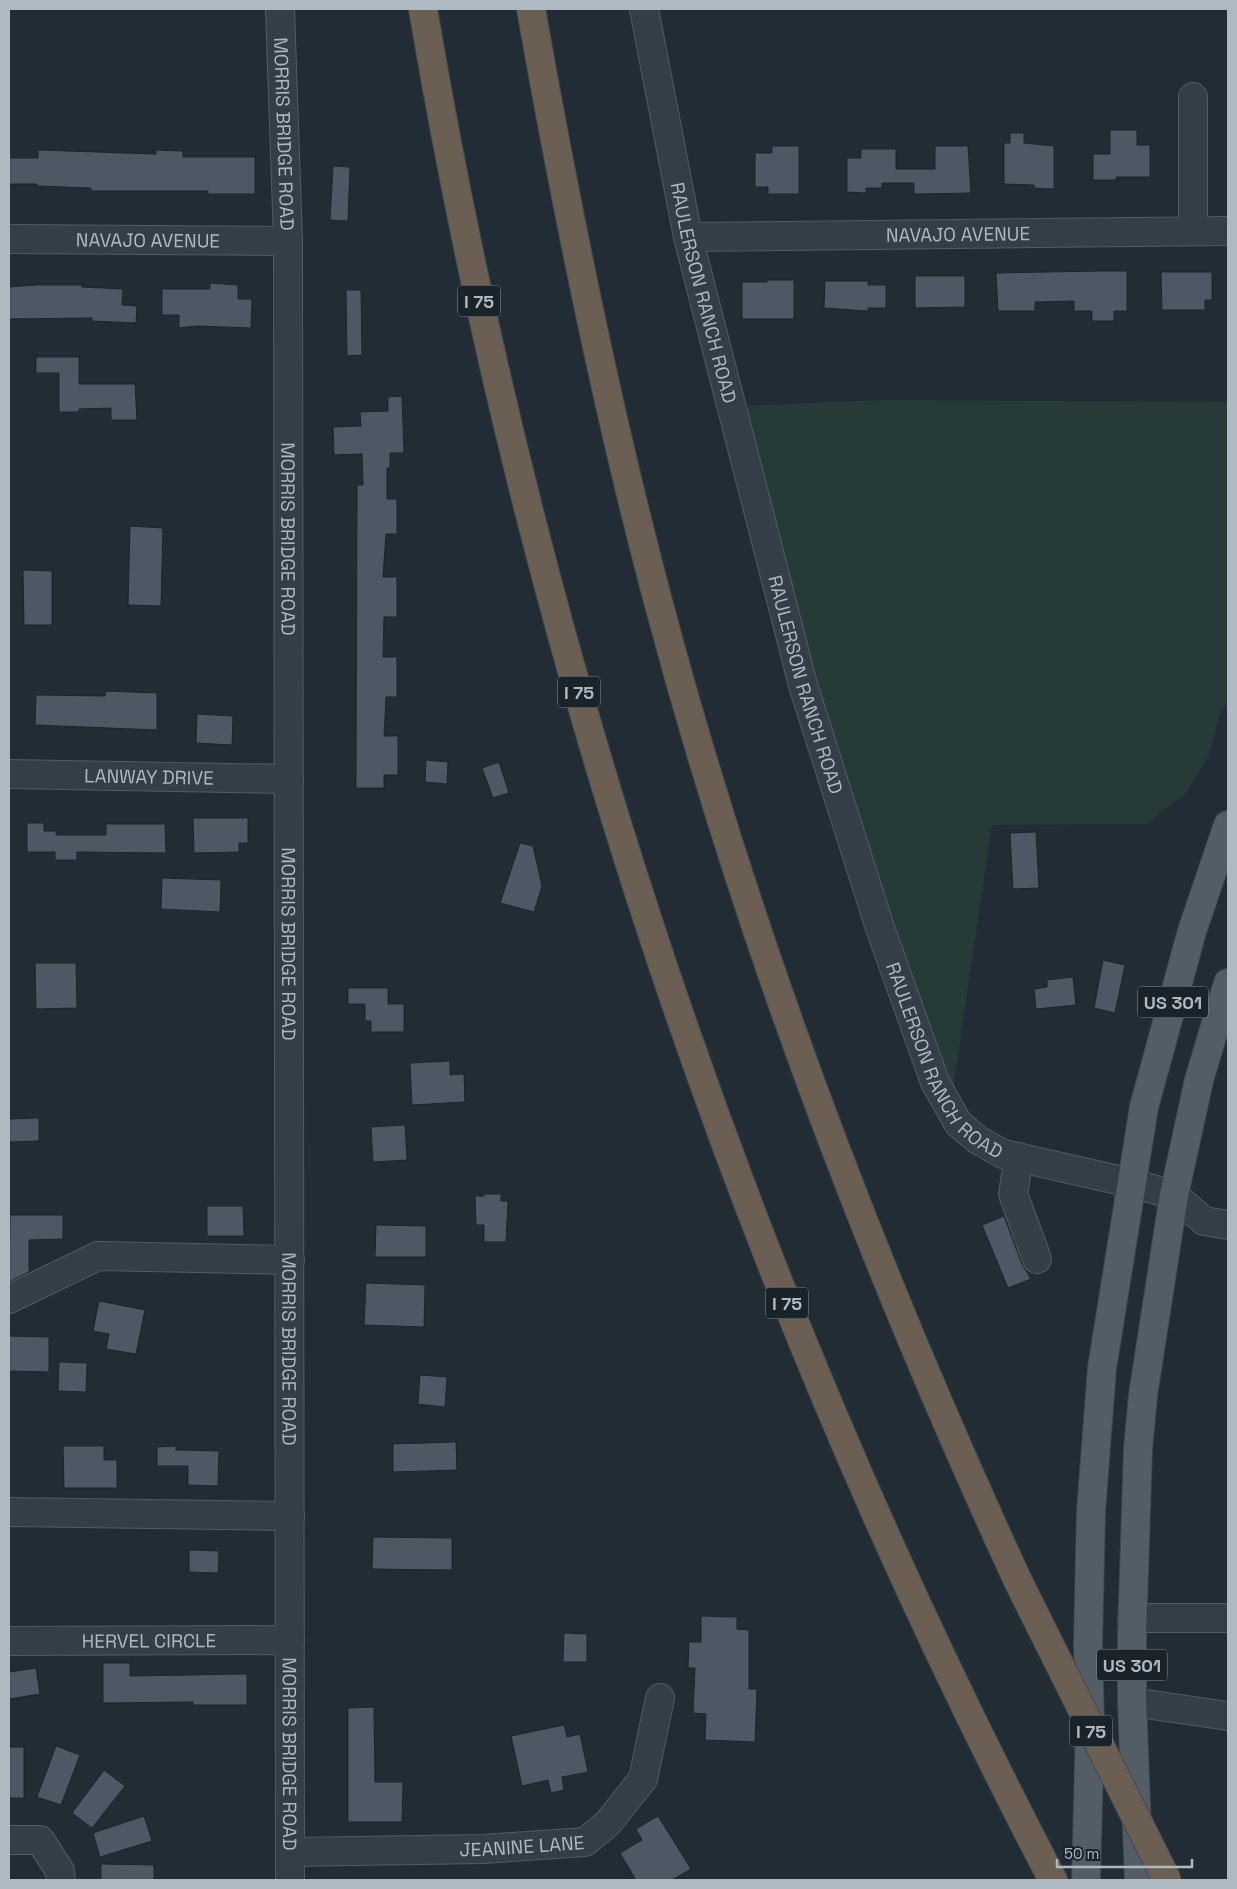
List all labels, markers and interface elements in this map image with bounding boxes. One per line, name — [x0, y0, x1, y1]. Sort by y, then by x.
street label: MORRIS BRIDGE ROAD — [268, 37, 300, 231]
street label: RAULERSON RANCH ROAD — [665, 180, 743, 406]
street label: NAVAJO AVENUE — [886, 221, 1030, 247]
street label: NAVAJO AVENUE — [76, 227, 220, 253]
road number: I 75 — [458, 286, 500, 316]
street label: MORRIS BRIDGE ROAD — [276, 442, 301, 636]
street label: RAULERSON RANCH ROAD — [763, 572, 849, 797]
road number: I 75 — [558, 676, 600, 708]
street label: LANWAY DRIVE — [84, 763, 214, 790]
street label: MORRIS BRIDGE ROAD — [276, 847, 301, 1041]
street label: RAULERSON RANCH ROAD — [881, 959, 1008, 1164]
road number: US 301 — [1138, 986, 1208, 1018]
street label: MORRIS BRIDGE ROAD — [277, 1252, 302, 1446]
road number: I 75 — [766, 1288, 808, 1319]
street label: HERVEL CIRCLE — [82, 1628, 216, 1653]
road number: US 301 — [1097, 1650, 1167, 1680]
street label: MORRIS BRIDGE ROAD — [277, 1657, 302, 1851]
road number: I 75 — [1070, 1715, 1112, 1746]
street label: JEANINE LANE — [459, 1830, 585, 1862]
scale bar — [1057, 1836, 1192, 1868]
text: 50 m — [1064, 1844, 1099, 1863]

